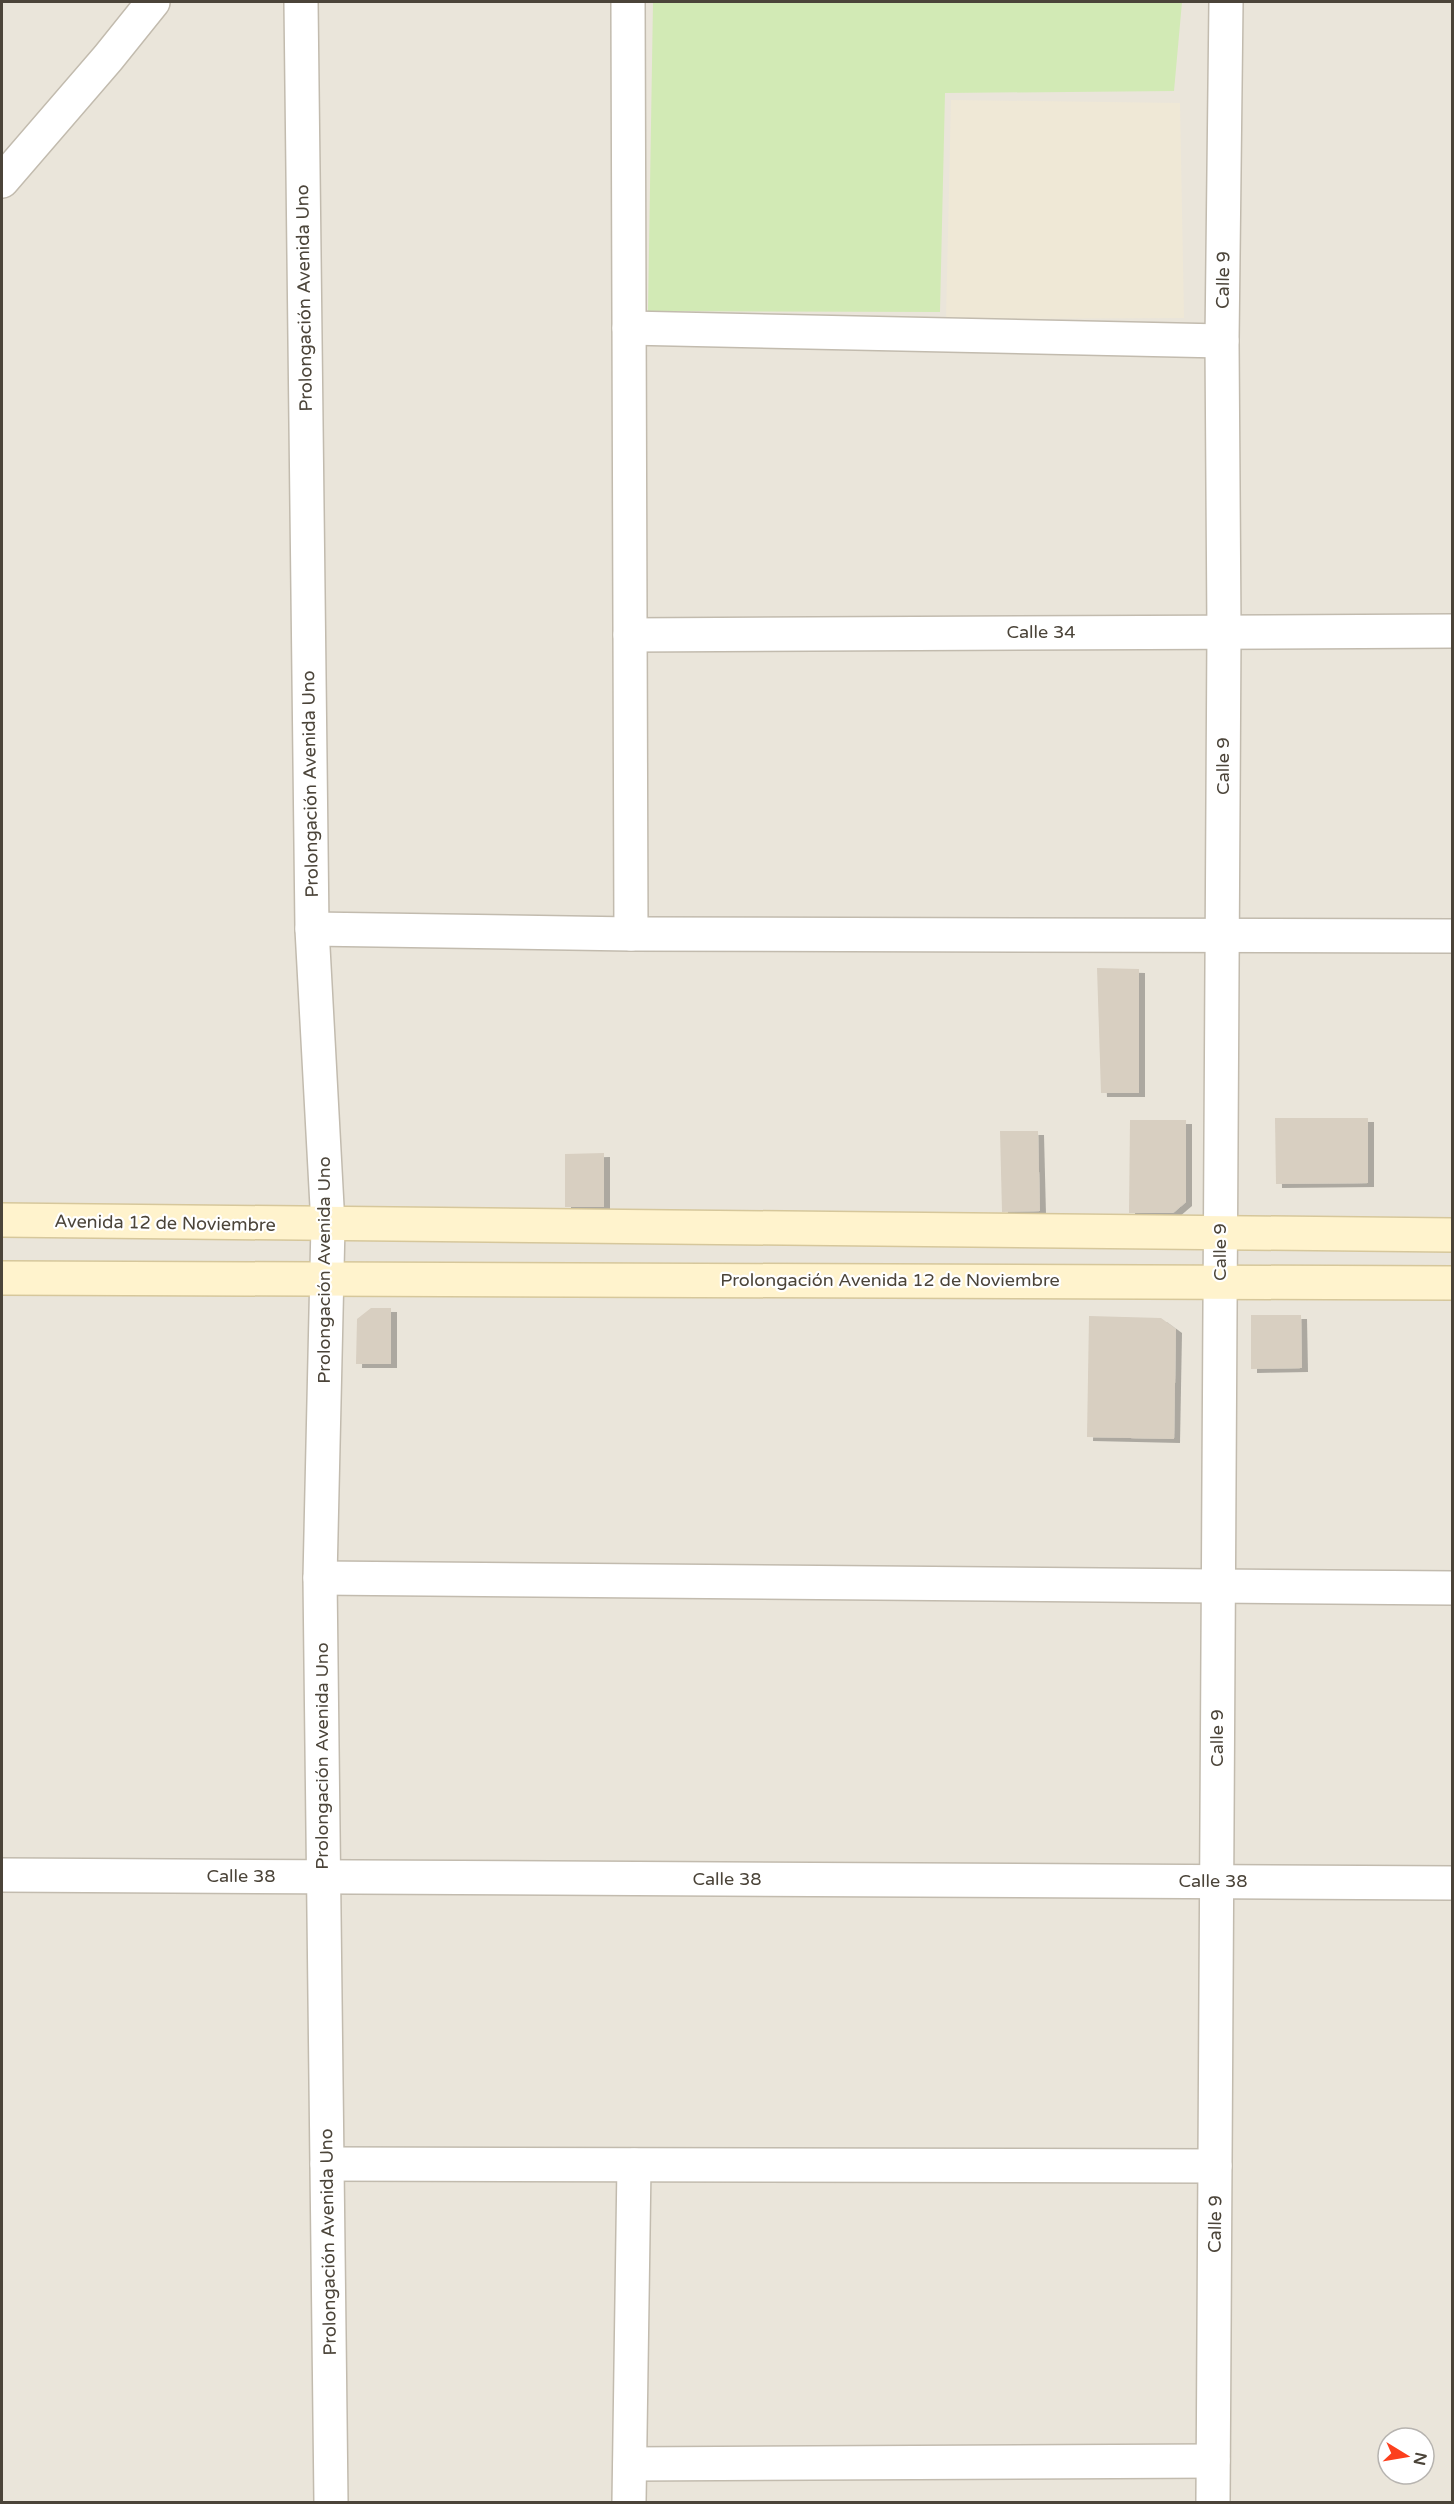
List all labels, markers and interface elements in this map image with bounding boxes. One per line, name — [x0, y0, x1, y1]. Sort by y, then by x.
street label: Prolongación Avenida Uno — [291, 184, 317, 412]
street label: Calle 9 — [1211, 251, 1235, 309]
street label: Calle 34 — [1006, 621, 1076, 643]
street label: Prolongación Avenida Uno — [297, 670, 323, 898]
street label: Calle 9 — [1212, 737, 1234, 795]
street label: Prolongación Avenida Uno — [313, 1156, 335, 1384]
street label: Avenida 12 de Noviembre — [54, 1210, 276, 1236]
street label: Calle 9 — [1209, 1223, 1231, 1281]
street label: Prolongación Avenida 12 de Noviembre — [720, 1269, 1060, 1291]
street label: Prolongación Avenida Uno — [311, 1642, 333, 1870]
street label: Calle 9 — [1206, 1709, 1228, 1767]
street label: Calle 38 — [206, 1865, 276, 1887]
street label: Calle 38 — [692, 1868, 762, 1890]
street label: Calle 38 — [1178, 1870, 1248, 1892]
street label: Prolongación Avenida Uno — [315, 2128, 341, 2356]
street label: Calle 9 — [1203, 2195, 1227, 2253]
north arrow — [1376, 2426, 1436, 2486]
text: N — [1409, 2450, 1431, 2467]

